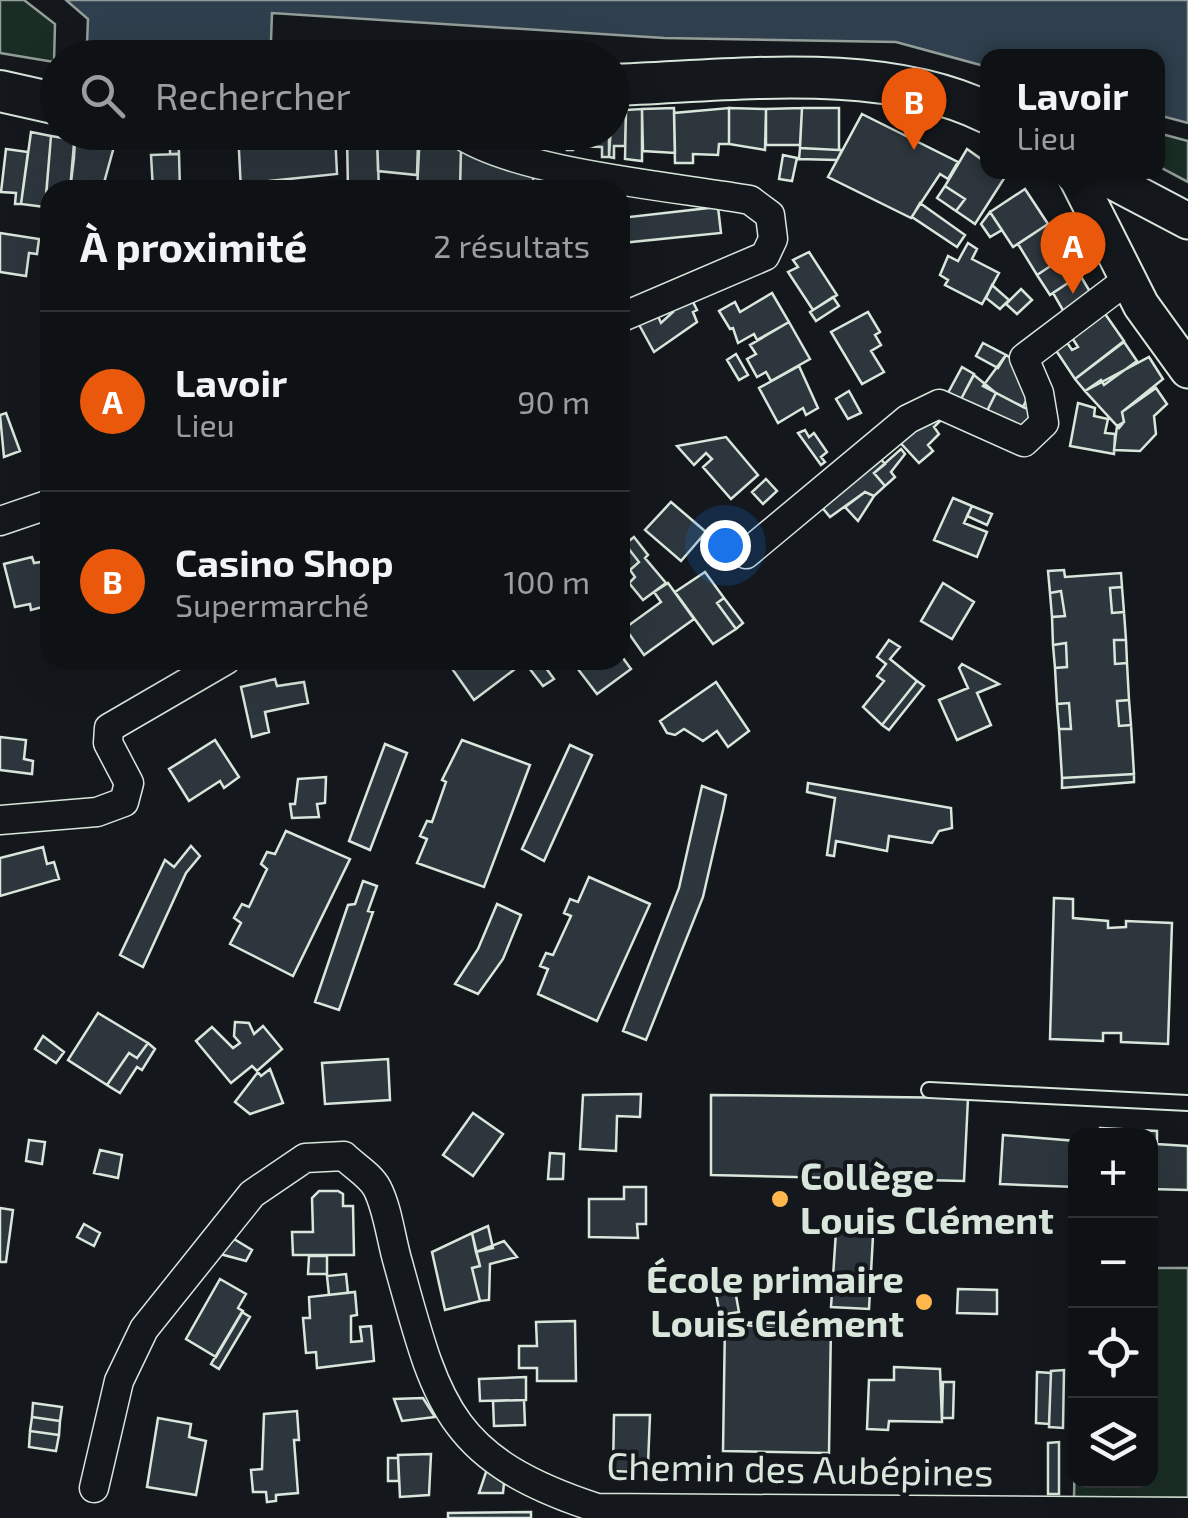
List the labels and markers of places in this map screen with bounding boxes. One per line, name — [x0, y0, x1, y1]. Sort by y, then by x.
pin: B — [882, 68, 946, 150]
pin: A — [1040, 212, 1106, 294]
place label: Collège Louis Clément — [800, 1152, 1054, 1242]
marker: Collège Louis Clément — [769, 1188, 791, 1210]
place label: École primaire Louis Clément — [646, 1255, 904, 1345]
marker: École primaire Louis Clément — [913, 1291, 935, 1313]

